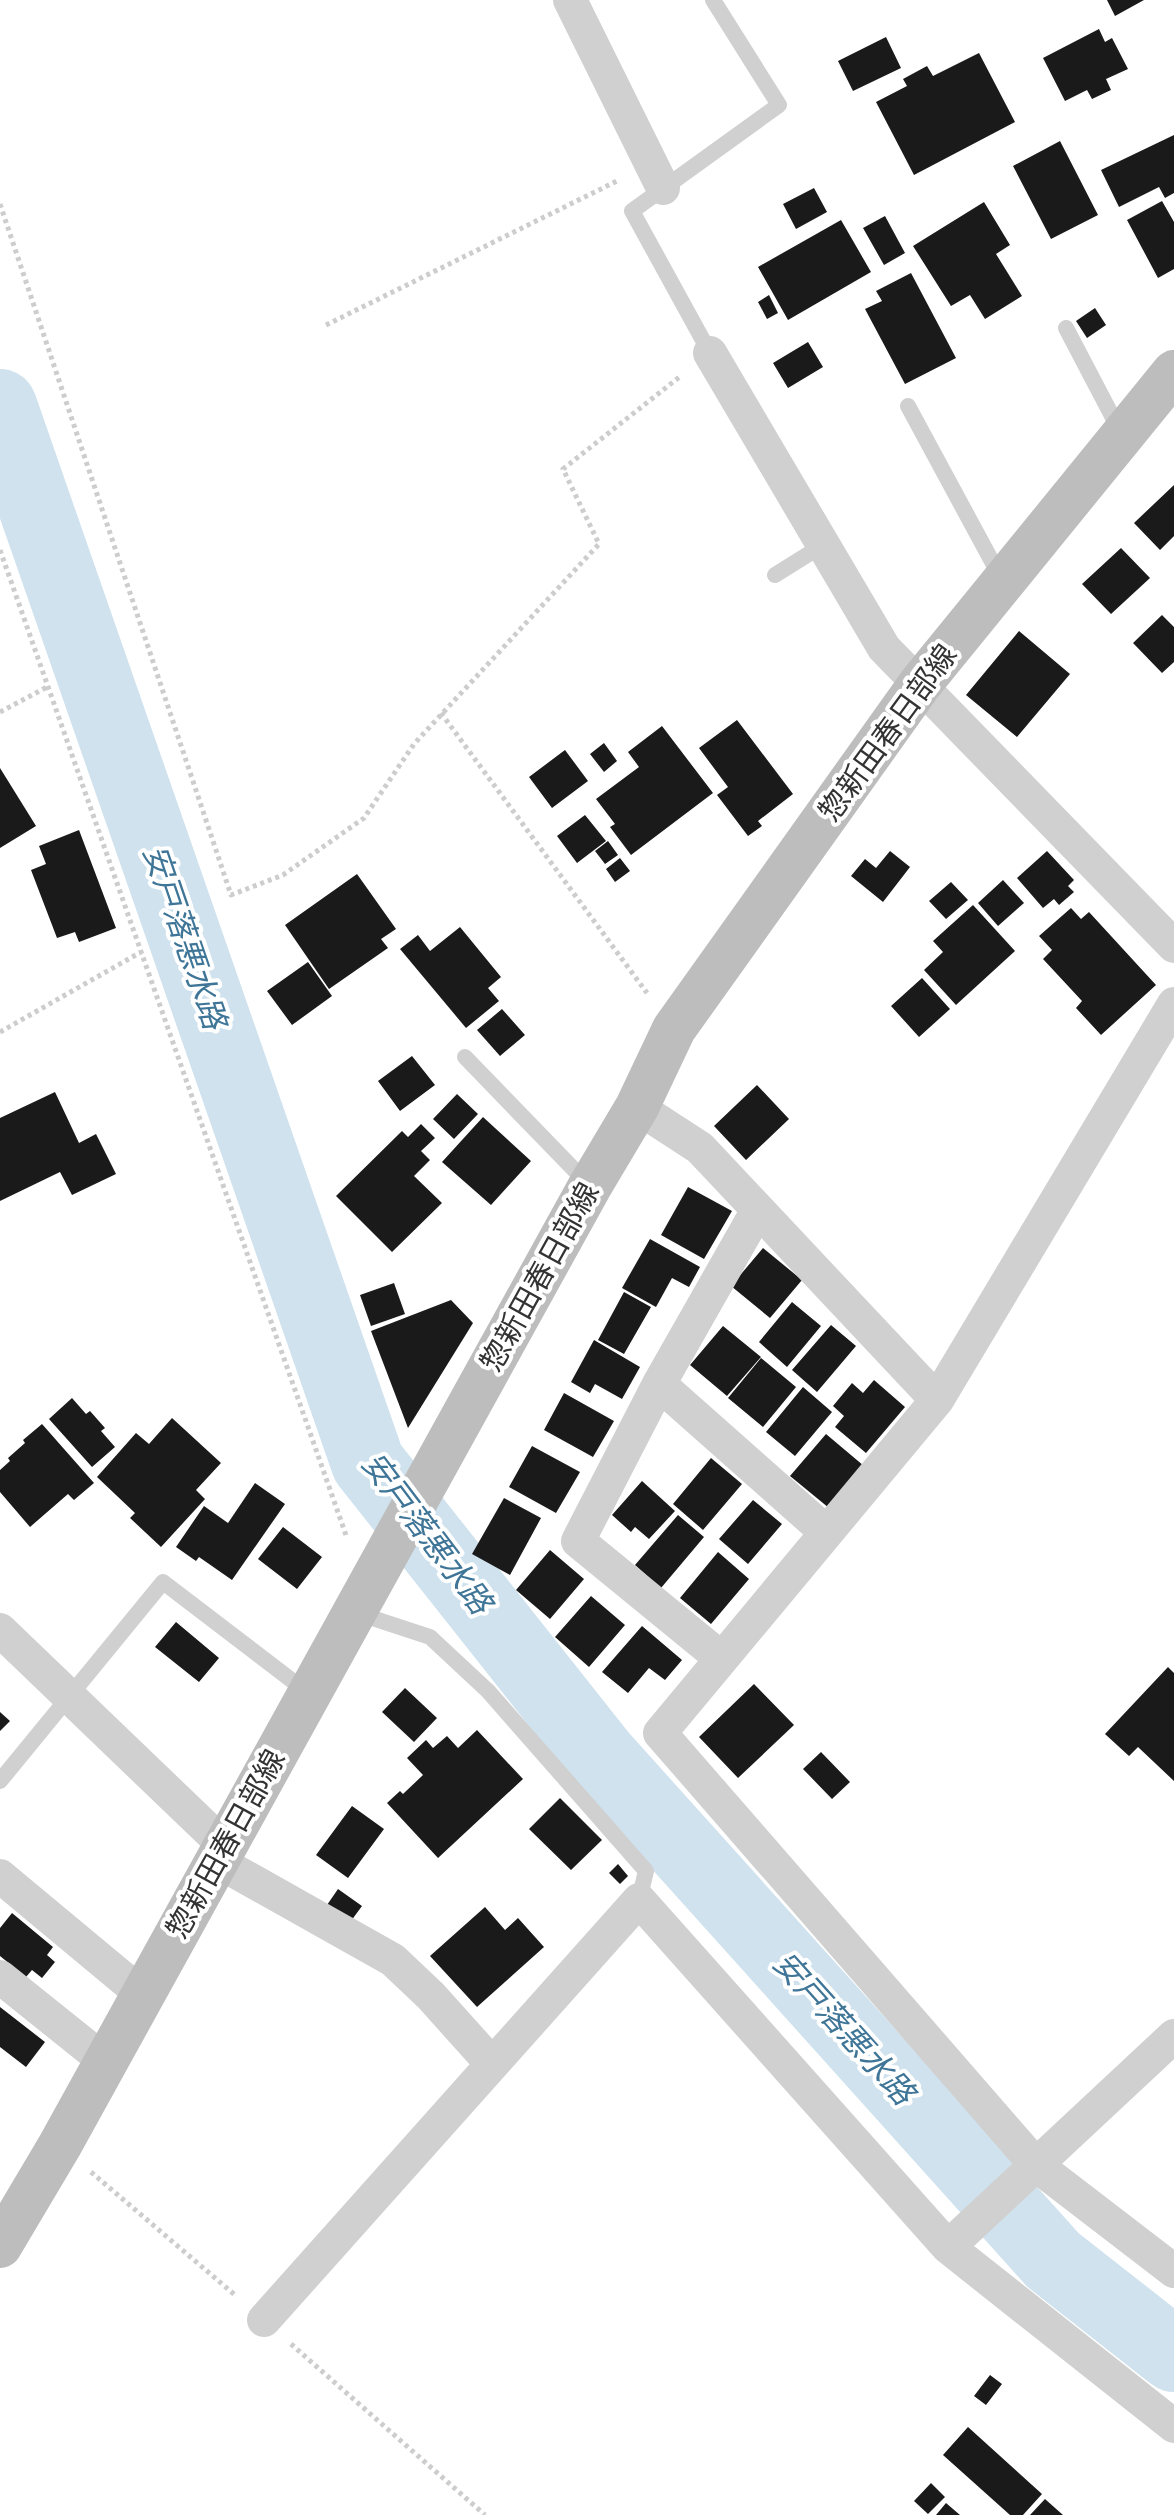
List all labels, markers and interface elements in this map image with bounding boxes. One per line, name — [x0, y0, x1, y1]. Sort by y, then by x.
street label: 惣新田春日部線 — [813, 638, 965, 829]
water label: 安戸落悪水路 — [134, 840, 234, 1037]
street label: 惣新田春日部線 — [474, 1177, 608, 1378]
water label: 安戸落悪水路 — [352, 1445, 501, 1625]
street label: 惣新田春日部線 — [160, 1744, 294, 1945]
water label: 安戸落悪水路 — [764, 1945, 924, 2116]

